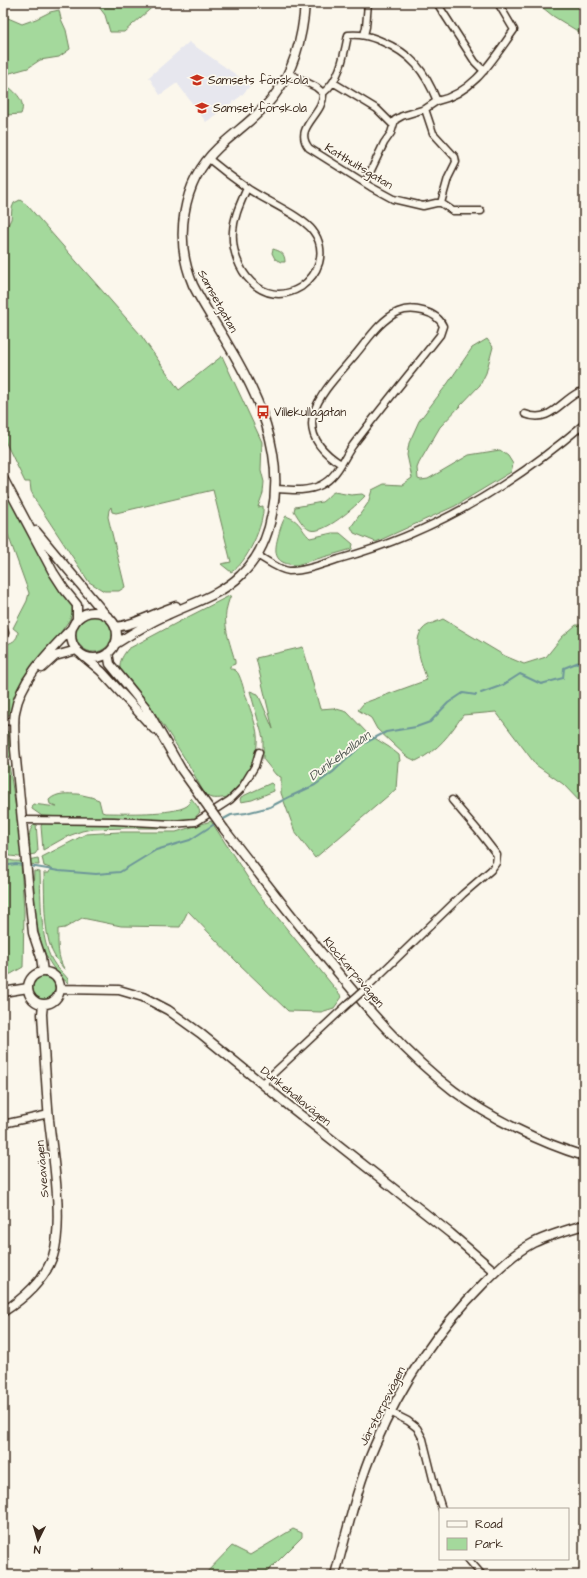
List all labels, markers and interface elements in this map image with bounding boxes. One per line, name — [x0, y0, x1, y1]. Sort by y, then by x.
school or university icon: Samsets förskola — [189, 72, 205, 88]
place label: Samsets förskola — [208, 72, 308, 89]
school or university icon: Samset förskola — [194, 100, 210, 116]
place label: Samset förskola — [213, 100, 307, 117]
street label: Katthultsgatan — [321, 139, 396, 194]
street label: Samsetgatan — [192, 267, 242, 336]
bus stop icon: Villekullagatan — [255, 404, 271, 420]
place label: Villekullagatan — [274, 404, 346, 422]
water label: Dunkehallaån — [305, 726, 376, 785]
street label: Klockarpsvägen — [318, 933, 388, 1012]
street label: Dunkehallavägen — [256, 1063, 335, 1131]
street label: Sveavägen — [32, 1139, 54, 1198]
street label: Järstorpsvägen — [355, 1364, 411, 1449]
legend — [439, 1508, 569, 1560]
text: Road — [475, 1516, 503, 1533]
north arrow — [18, 1520, 58, 1560]
text: Park — [475, 1536, 503, 1553]
text: N — [33, 1542, 41, 1557]

